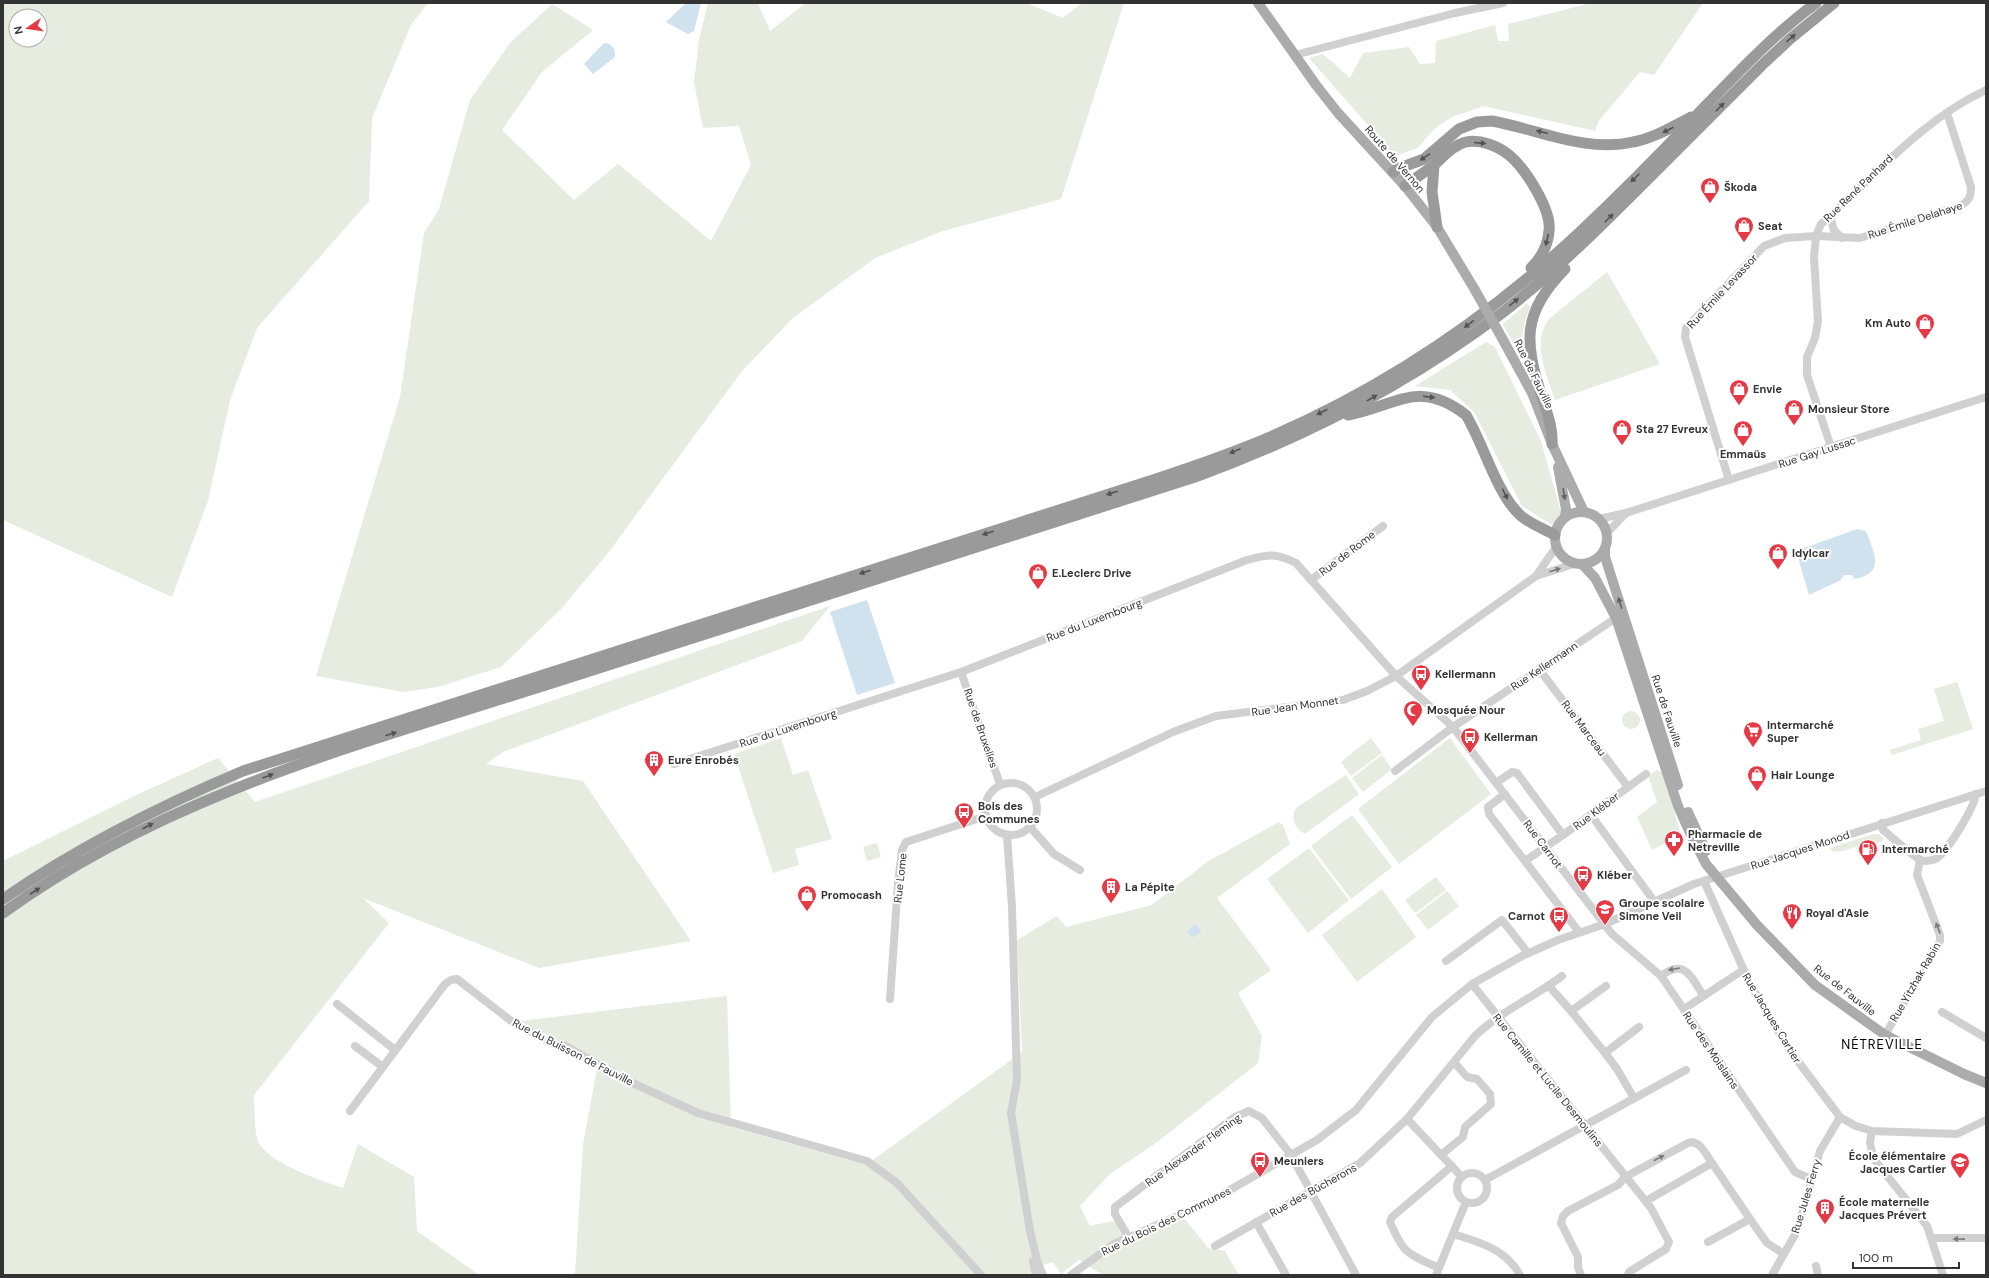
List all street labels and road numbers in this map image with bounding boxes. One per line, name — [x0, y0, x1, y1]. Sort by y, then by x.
street label: Route de Vernon — [1362, 123, 1428, 195]
street label: Rue René Panhard — [1820, 151, 1896, 225]
street label: Rue Émile Delahaye — [1866, 198, 1964, 242]
street label: Rue Émile Levassor — [1684, 251, 1760, 331]
street label: Rue de Fauville — [1511, 337, 1557, 411]
street label: Rue Gay Lussac — [1776, 433, 1858, 471]
street label: Rue de Rome — [1316, 527, 1378, 579]
street label: Rue du Luxembourg — [1044, 595, 1144, 645]
street label: Rue Kellermann — [1508, 638, 1580, 694]
street label: Rue de Fauville — [1649, 673, 1685, 749]
street label: Rue de Bruxelles — [961, 686, 1001, 770]
street label: Rue Jean Monnet — [1251, 693, 1339, 719]
street label: Rue Marceau — [1559, 697, 1609, 759]
street label: Rue du Luxembourg — [738, 706, 838, 750]
street label: Rue Kléber — [1570, 789, 1622, 833]
street label: Rue Carnot — [1520, 817, 1566, 871]
street label: Rue Jacques Monod — [1749, 827, 1851, 873]
street label: Rue Lome — [890, 852, 910, 904]
street label: Rue Yitzhak Rabin — [1887, 940, 1943, 1024]
street label: Rue de Fauville — [1811, 961, 1879, 1019]
street label: Rue Jacques Cartier — [1739, 970, 1805, 1066]
street label: Rue des Moislains — [1680, 1009, 1742, 1091]
street label: Rue Camille et Lucile Desmoulins — [1490, 1011, 1606, 1149]
street label: Rue du Buisson de Fauville — [510, 1015, 636, 1089]
street label: Rue Alexander Fleming — [1142, 1111, 1244, 1189]
street label: Rue Jules Ferry — [1788, 1157, 1824, 1235]
street label: Rue des Bûcherons — [1267, 1160, 1359, 1220]
street label: Rue du Bois des Communes — [1099, 1184, 1233, 1258]

